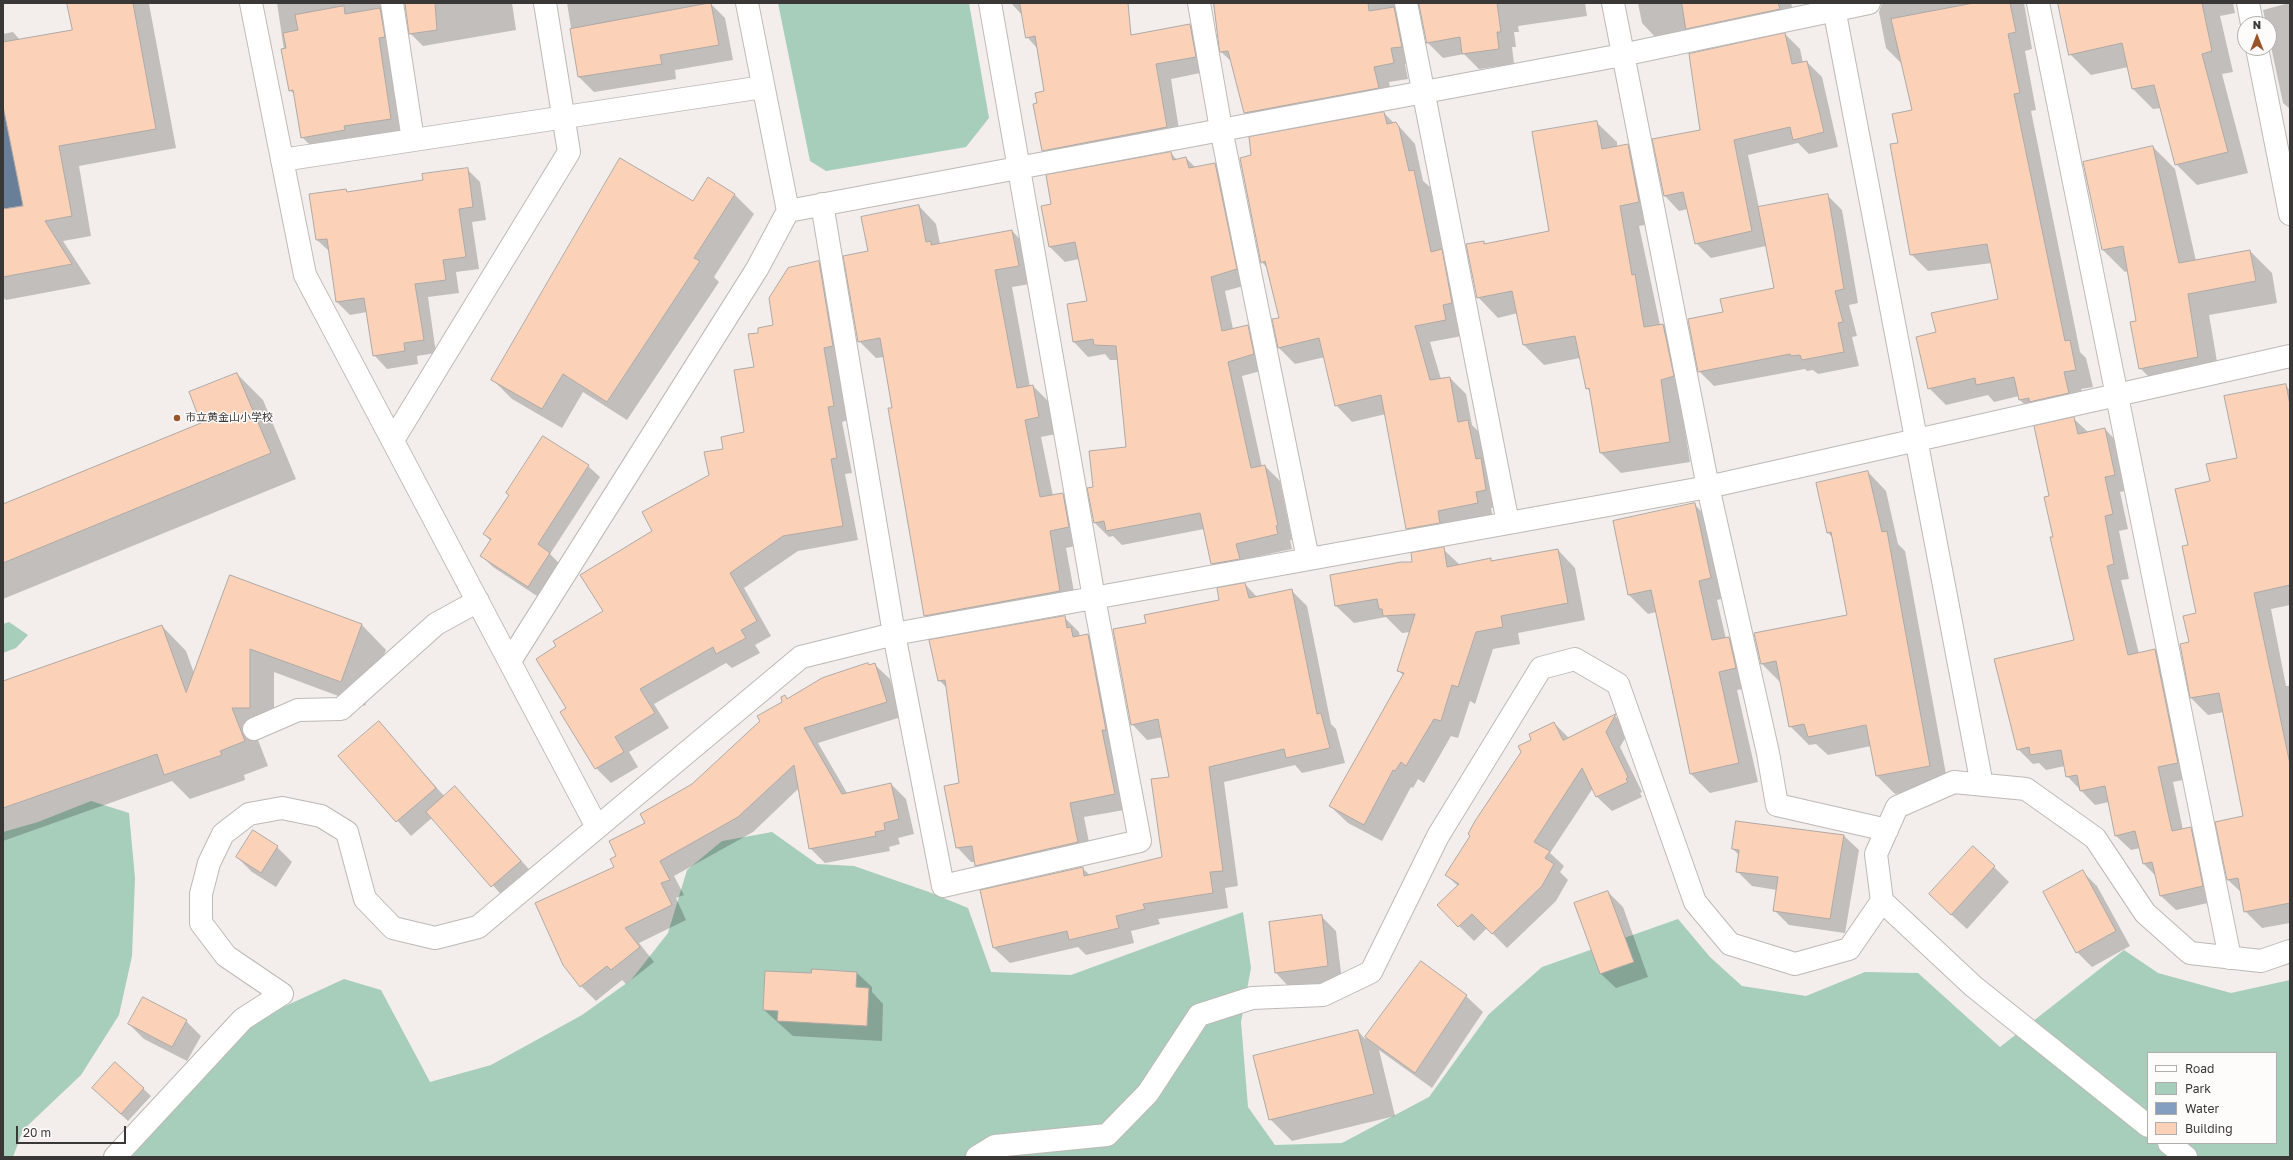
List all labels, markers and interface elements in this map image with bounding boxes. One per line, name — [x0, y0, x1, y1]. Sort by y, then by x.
north arrow — [2237, 16, 2277, 56]
text: N — [2253, 18, 2261, 31]
place label: 市立黄金山小学校 — [185, 411, 273, 425]
marker: 市立黄金山小学校 — [172, 413, 182, 423]
legend — [2147, 1052, 2277, 1144]
text: Road — [2185, 1061, 2214, 1076]
text: Park — [2185, 1081, 2211, 1096]
text: Water — [2185, 1101, 2219, 1116]
scale bar — [18, 1118, 128, 1144]
text: Building — [2185, 1121, 2233, 1136]
text: 20 m — [23, 1125, 51, 1140]

